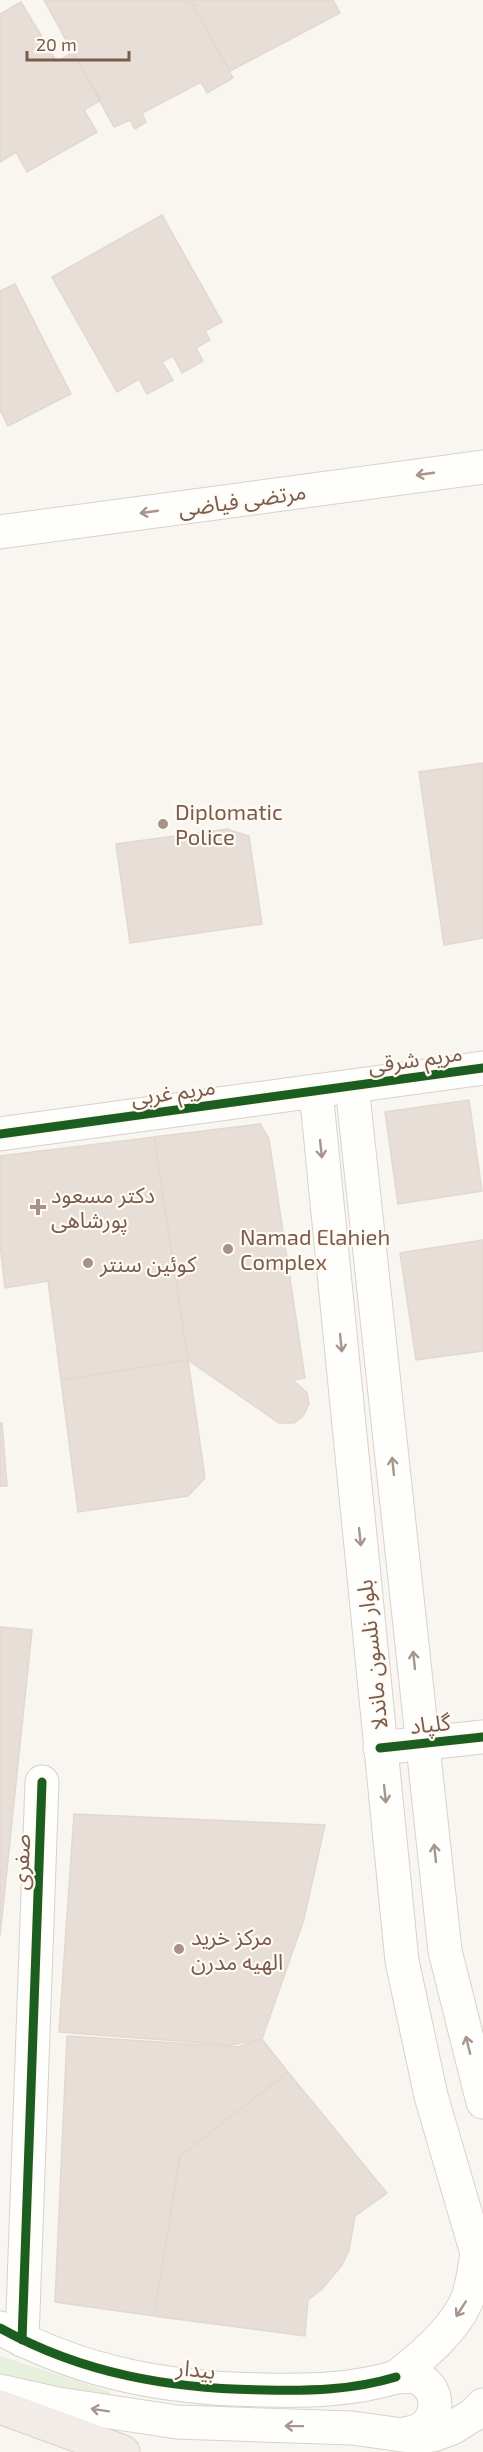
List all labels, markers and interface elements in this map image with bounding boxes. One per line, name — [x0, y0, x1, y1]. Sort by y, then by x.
scale bar — [27, 24, 129, 62]
text: 20 m — [36, 33, 77, 55]
one-way arrow — [416, 469, 435, 480]
street label: مرتضی فیاضی — [176, 477, 308, 522]
one-way arrow — [139, 507, 159, 518]
place label: Diplomatic Police — [175, 798, 283, 849]
marker: Diplomatic Police — [156, 817, 170, 831]
street label: مریم شرقی — [366, 1039, 464, 1082]
street label: مریم غربی — [129, 1072, 217, 1115]
one-way arrow — [316, 1139, 327, 1159]
place label: دکتر مسعود پورشاهی — [51, 1181, 155, 1235]
marker: دکتر مسعود پورشاهی — [29, 1198, 47, 1216]
place label: Namad Elahieh Complex — [240, 1223, 390, 1274]
marker: Namad Elahieh Complex — [221, 1242, 235, 1256]
place label: کوئین سنتر — [99, 1250, 197, 1277]
marker: کوئین سنتر — [81, 1256, 95, 1270]
one-way arrow — [336, 1333, 347, 1353]
one-way arrow — [387, 1456, 398, 1476]
one-way arrow — [355, 1527, 366, 1547]
street label: بلوار نلسون ماندلا — [350, 1578, 394, 1731]
one-way arrow — [408, 1650, 419, 1670]
street label: گلپاد — [408, 1708, 453, 1741]
one-way arrow — [380, 1784, 391, 1804]
street label: صفری — [6, 1833, 35, 1891]
one-way arrow — [429, 1844, 440, 1864]
place label: مرکز خرید الهیه مدرن — [191, 1923, 283, 1976]
marker: مرکز خرید الهیه مدرن — [172, 1942, 186, 1956]
one-way arrow — [461, 2036, 473, 2055]
one-way arrow — [454, 2300, 466, 2317]
street label: بیدار — [174, 2353, 217, 2385]
one-way arrow — [91, 2405, 110, 2416]
one-way arrow — [285, 2420, 305, 2432]

